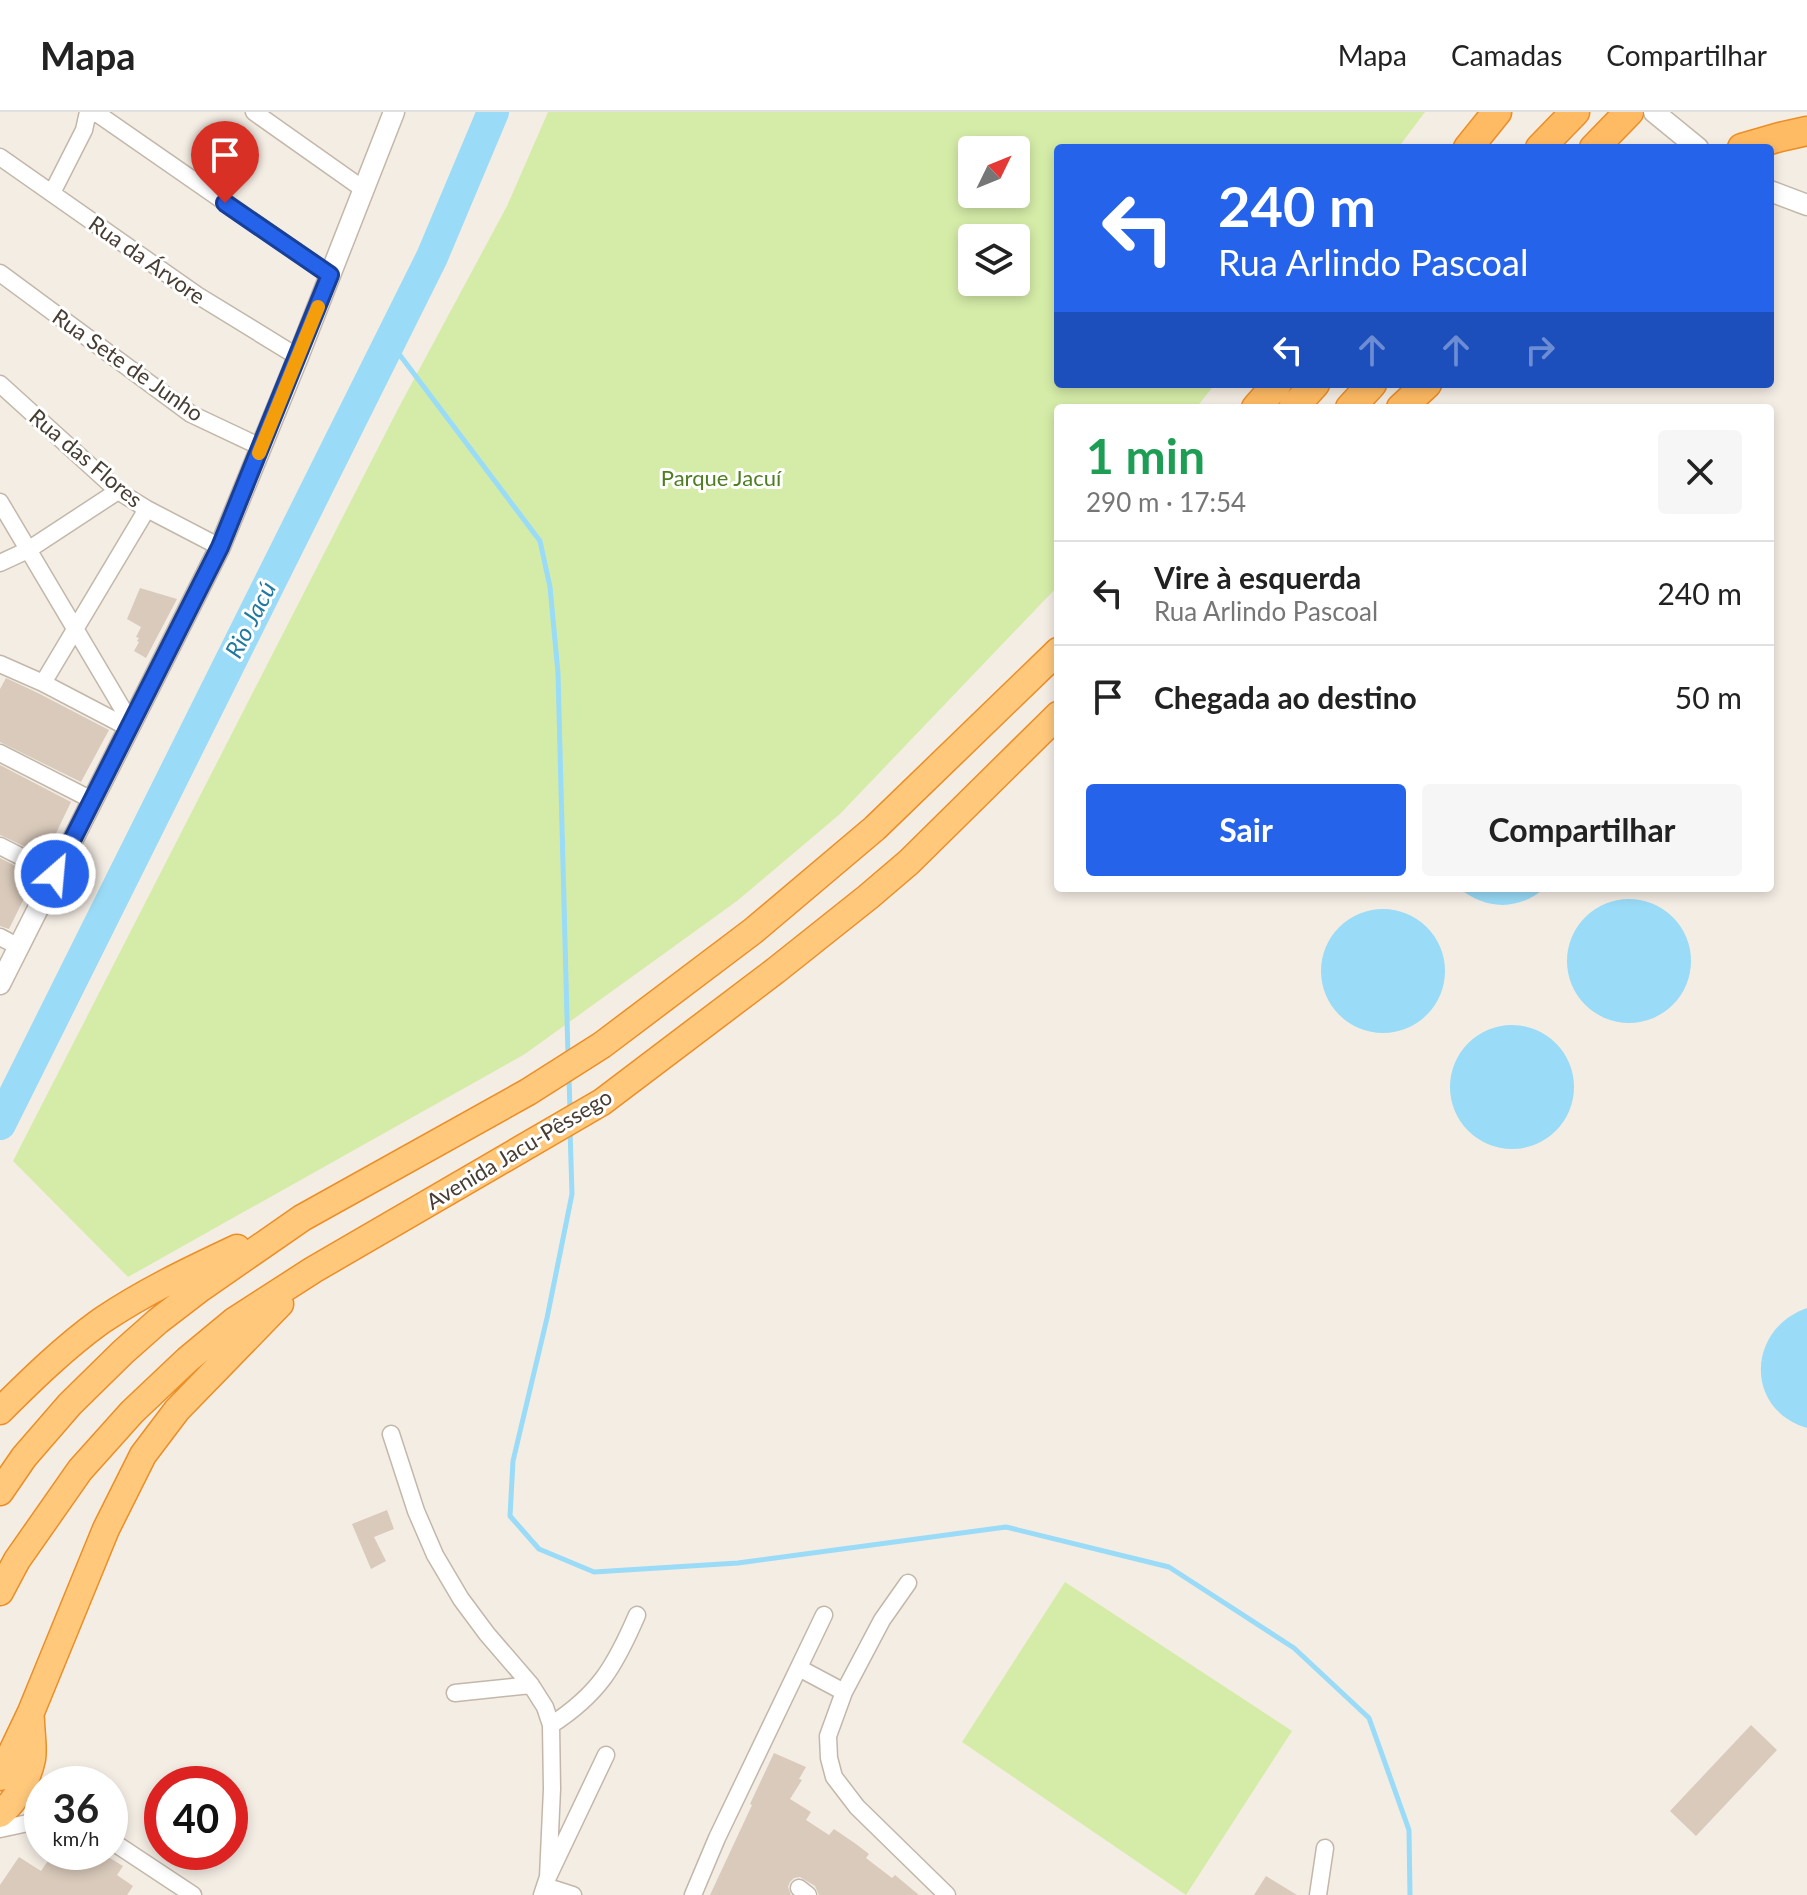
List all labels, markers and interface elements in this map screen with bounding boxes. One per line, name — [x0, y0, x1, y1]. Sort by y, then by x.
text: Mapa — [40, 32, 136, 78]
text: Mapa — [1338, 38, 1407, 72]
text: Camadas — [1451, 38, 1562, 72]
text: Compartilhar — [1606, 38, 1767, 72]
pin — [191, 121, 259, 203]
icon: arrive — [203, 133, 247, 177]
north arrow — [958, 136, 1030, 208]
map controls — [958, 136, 1030, 296]
text: 240 m — [1218, 172, 1376, 239]
icon: left — [1086, 176, 1190, 280]
street label: Rua da Árvore — [84, 210, 211, 310]
button: layers — [958, 224, 1030, 296]
text: Rua Arlindo Pascoal — [1218, 240, 1528, 284]
street label: Rua Sete de Junho — [48, 303, 209, 427]
icon: left — [1266, 328, 1310, 372]
icon: ahead — [1350, 328, 1394, 372]
icon: ahead — [1434, 328, 1478, 372]
icon: right — [1518, 328, 1562, 372]
street label: Rua das Flores — [24, 403, 148, 513]
text: 1 min — [1086, 427, 1205, 484]
button: close — [1658, 430, 1742, 514]
park label: Parque Jacuí — [661, 464, 782, 491]
text: 290 m · 17:54 — [1086, 486, 1246, 518]
text: Vire à esquerda — [1154, 559, 1361, 595]
icon: left — [1086, 571, 1130, 615]
text: 240 m — [1657, 575, 1742, 611]
water label: Rio Jacú — [218, 576, 281, 662]
text: Rua Arlindo Pascoal — [1154, 595, 1378, 627]
icon: arrive — [1086, 675, 1130, 719]
text: Chegada ao destino — [1154, 679, 1417, 715]
text: 50 m — [1675, 679, 1742, 715]
button: Sair — [1086, 784, 1406, 876]
button: Compartilhar — [1422, 784, 1742, 876]
position arrow — [13, 832, 97, 916]
street label: Avenida Jacu-Pêssego — [421, 1082, 616, 1215]
speed limit sign: 40 — [144, 1766, 248, 1870]
text: 36 — [53, 1784, 99, 1832]
text: km/h — [53, 1826, 99, 1850]

